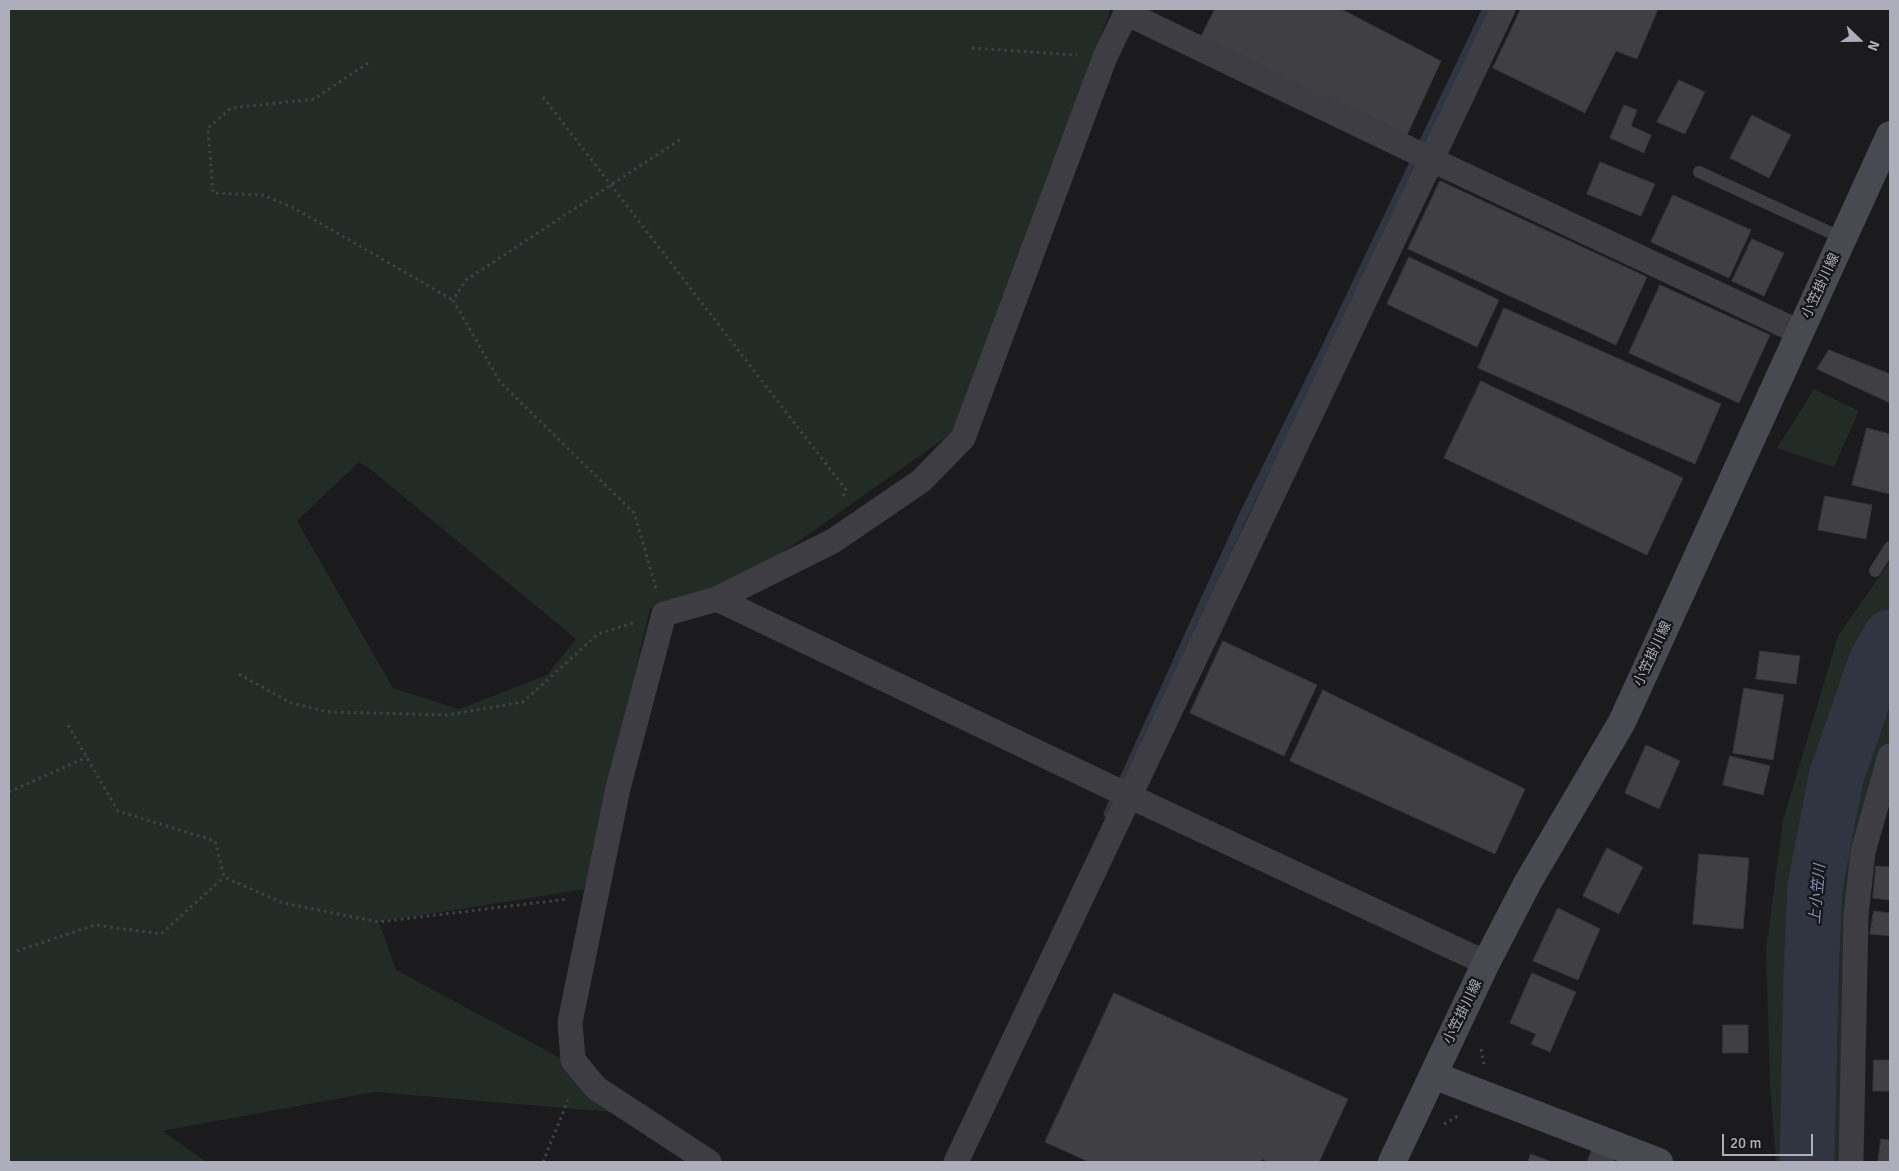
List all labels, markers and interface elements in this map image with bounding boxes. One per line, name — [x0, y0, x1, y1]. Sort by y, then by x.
north arrow — [1834, 15, 1884, 65]
text: N — [1864, 38, 1883, 54]
street label: 小笠掛川線 — [1799, 251, 1843, 321]
street label: 小笠掛川線 — [1631, 619, 1675, 689]
water label: 上小笠川 — [1806, 863, 1830, 925]
street label: 小笠掛川線 — [1440, 977, 1486, 1047]
scale bar — [1724, 1124, 1815, 1156]
text: 20 m — [1730, 1134, 1761, 1152]

